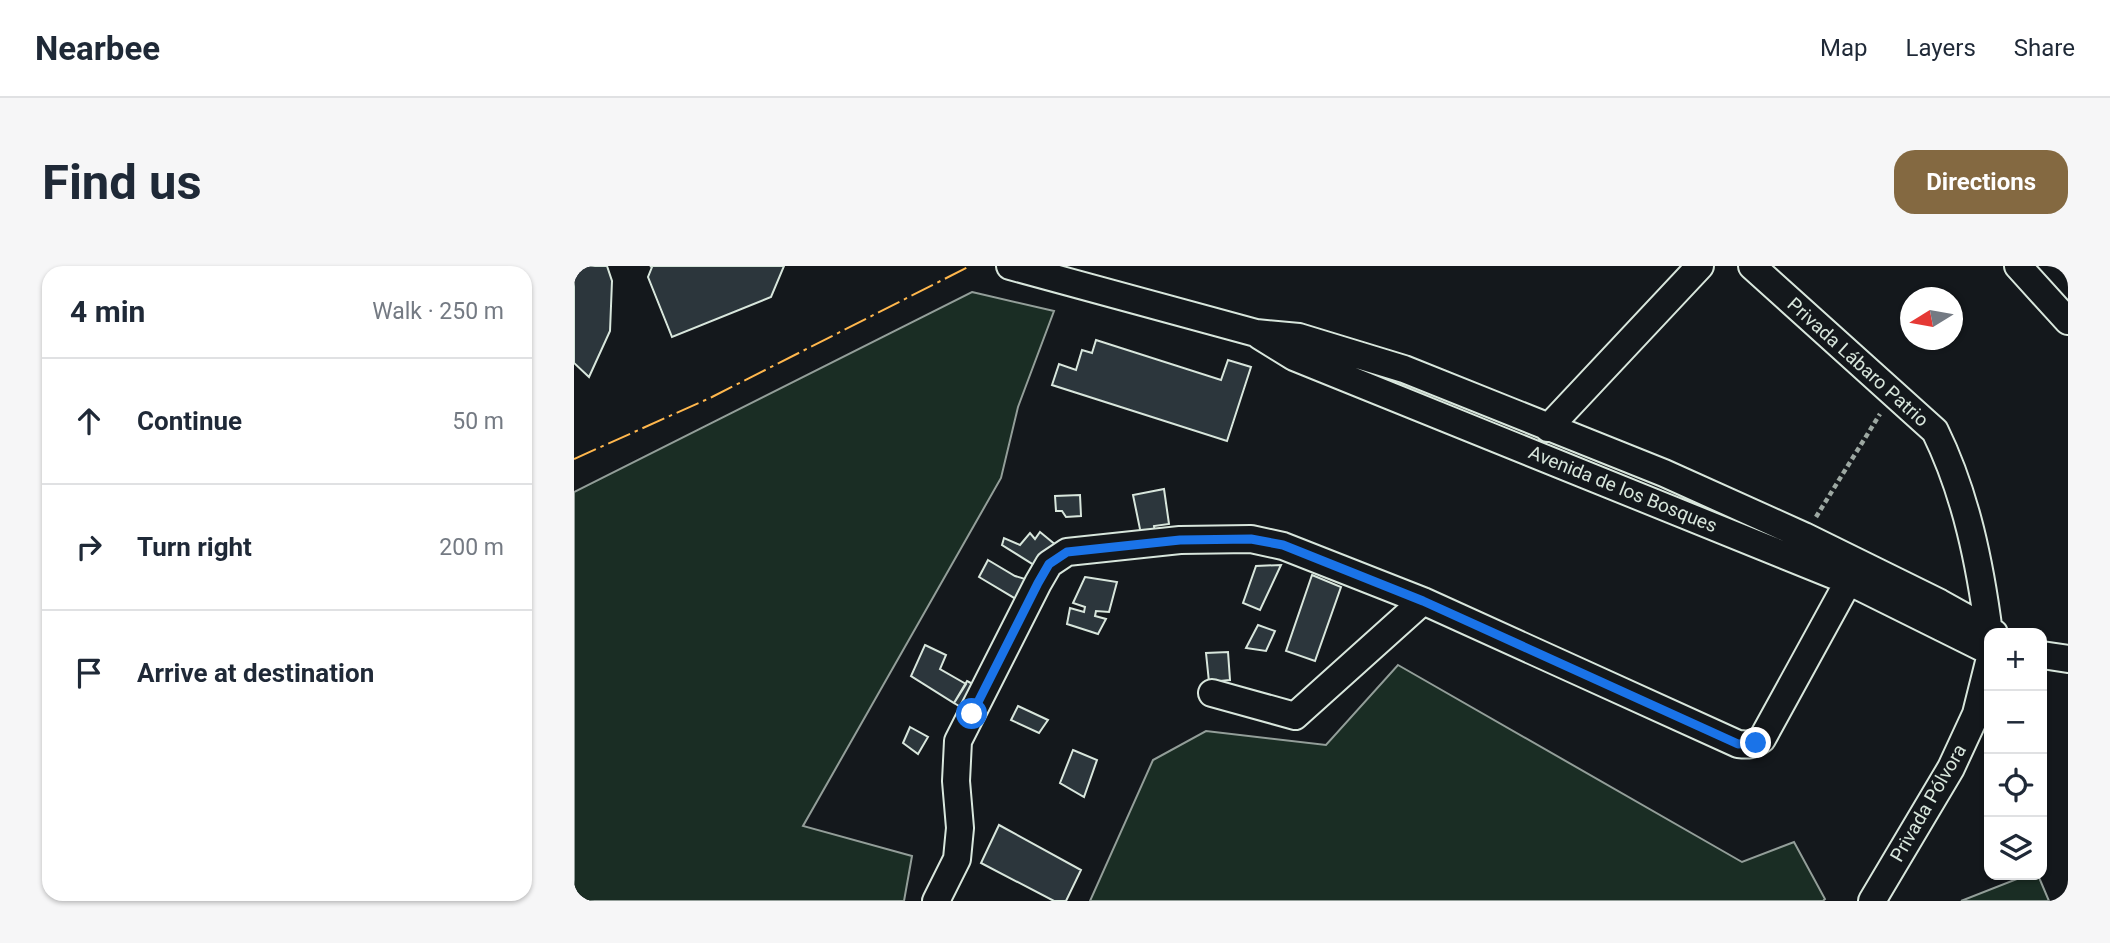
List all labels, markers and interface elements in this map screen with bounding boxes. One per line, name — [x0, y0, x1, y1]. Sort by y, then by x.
text: Nearbee — [35, 29, 160, 68]
text: Map — [1820, 34, 1868, 62]
text: Layers — [1906, 34, 1976, 62]
text: Share — [2014, 34, 2075, 62]
button: Directions — [1894, 150, 2068, 214]
text: Find us — [42, 154, 202, 211]
north arrow — [1900, 287, 1963, 350]
street label: Privada Lábaro Patrio — [1783, 293, 1933, 431]
text: 4 min — [70, 294, 145, 329]
text: Walk · 250 m — [372, 298, 504, 325]
icon: ahead — [70, 402, 108, 440]
text: Continue — [137, 406, 242, 436]
text: 50 m — [452, 408, 504, 435]
street label: Avenida de los Bosques — [1525, 441, 1721, 537]
icon: right — [70, 528, 108, 566]
text: Turn right — [137, 532, 252, 562]
text: 200 m — [439, 534, 504, 561]
map controls — [1984, 628, 2047, 880]
button: + — [1984, 628, 2047, 691]
icon: arrive — [70, 654, 108, 692]
text: Arrive at destination — [137, 658, 374, 688]
button: − — [1984, 691, 2047, 754]
route start — [956, 698, 987, 729]
route end — [1740, 727, 1771, 758]
street label: Privada Pólvora — [1885, 740, 1971, 866]
button: locate — [1984, 754, 2047, 817]
button: layers — [1984, 817, 2047, 880]

